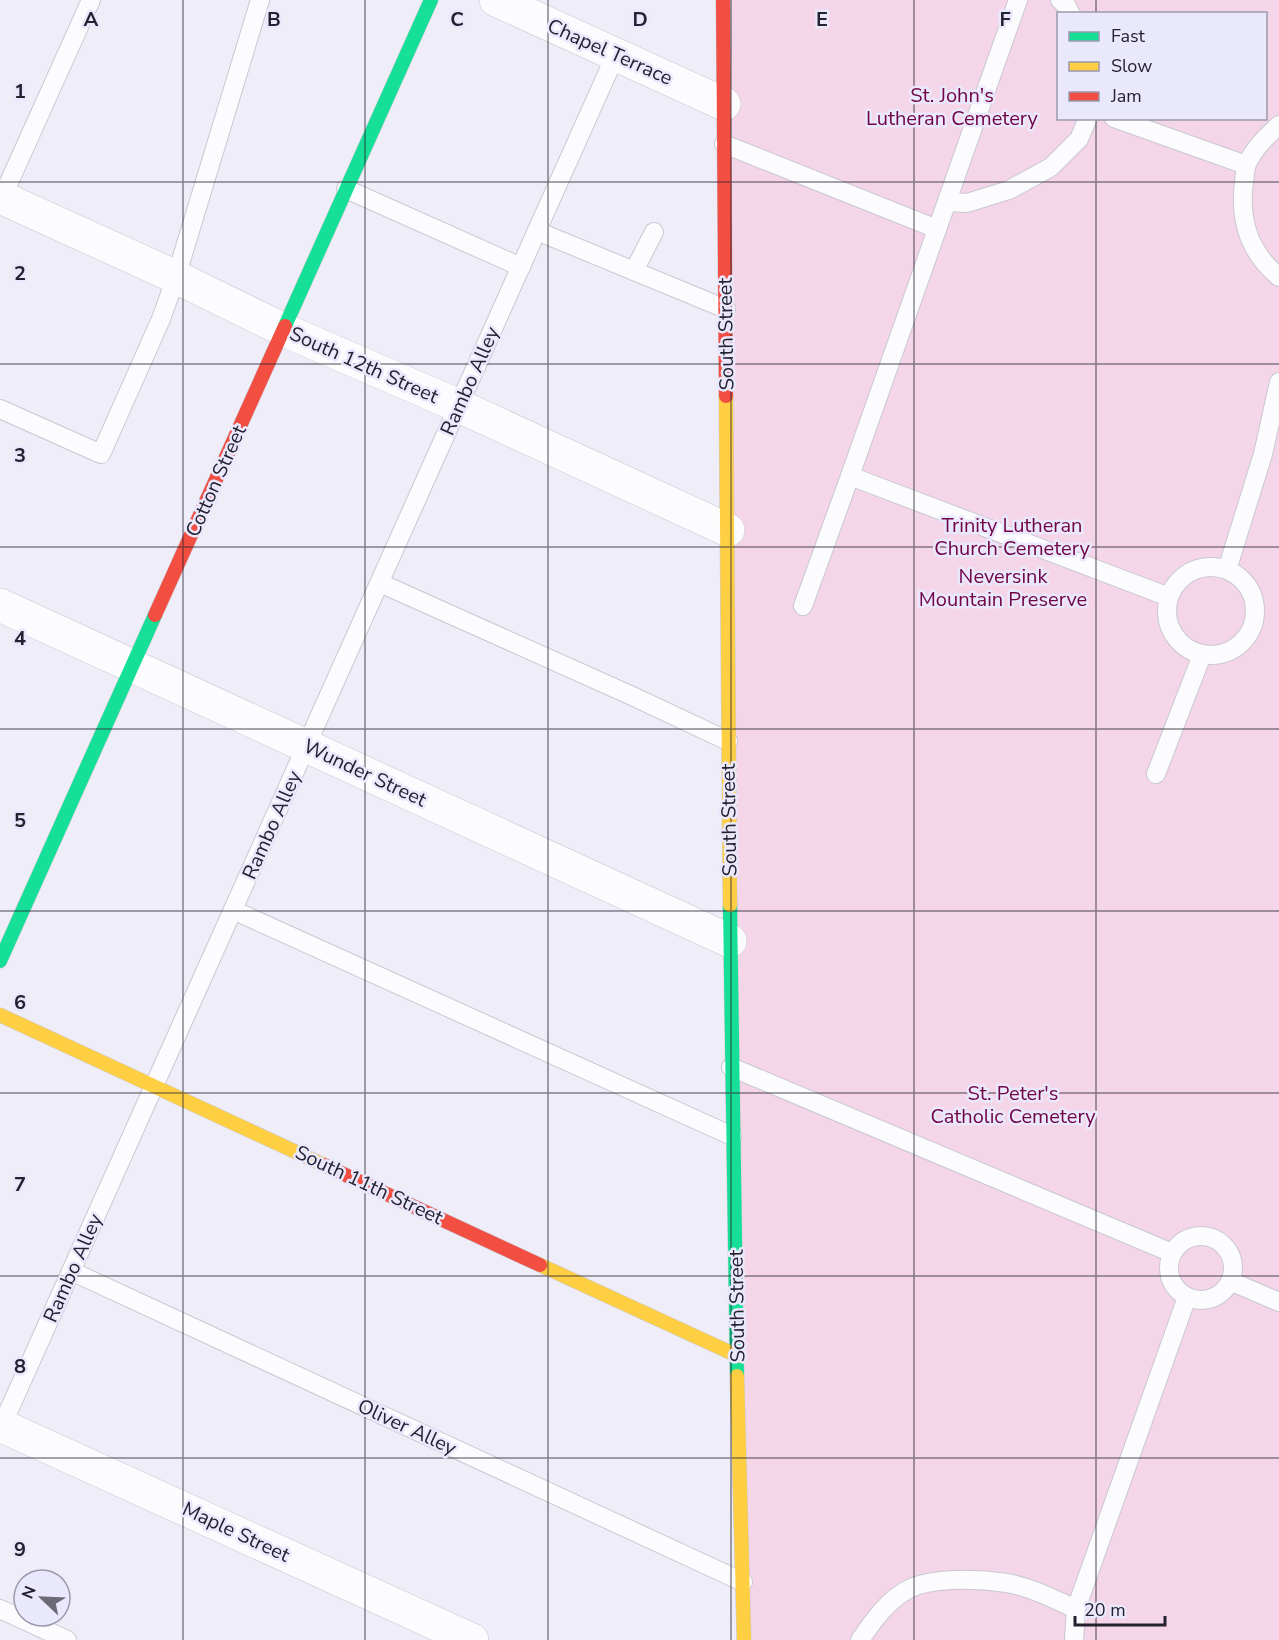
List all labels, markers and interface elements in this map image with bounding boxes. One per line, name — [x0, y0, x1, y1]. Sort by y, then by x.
text: A — [84, 6, 99, 33]
text: B — [267, 6, 281, 33]
text: C — [450, 6, 464, 33]
text: D — [632, 6, 648, 33]
text: E — [816, 6, 828, 33]
text: F — [999, 6, 1011, 33]
street label: Chapel Terrace — [543, 12, 677, 92]
legend — [1057, 12, 1267, 120]
text: Fast — [1111, 24, 1146, 48]
text: Slow — [1111, 54, 1152, 78]
text: 1 — [14, 78, 26, 105]
park label: St. John's Lutheran Cemetery — [866, 82, 1039, 132]
text: Jam — [1110, 84, 1142, 108]
text: 2 — [14, 260, 26, 287]
street label: South Street — [712, 276, 740, 391]
street label: South 12th Street — [285, 320, 444, 410]
street label: Rambo Alley — [434, 322, 506, 440]
street label: Cotton Street — [179, 420, 253, 541]
text: 3 — [14, 442, 26, 469]
park label: Trinity Lutheran Church Cemetery — [934, 512, 1090, 562]
park label: Neversink Mountain Preserve — [919, 563, 1087, 613]
text: 4 — [14, 625, 26, 652]
street label: Wunder Street — [299, 733, 432, 814]
street label: South Street — [715, 762, 743, 877]
street label: Rambo Alley — [236, 766, 308, 884]
text: 5 — [14, 807, 26, 834]
text: 6 — [14, 989, 26, 1016]
park label: St. Peter's Catholic Cemetery — [931, 1080, 1096, 1130]
street label: South 11th Street — [291, 1139, 448, 1232]
text: 7 — [14, 1171, 26, 1198]
street label: Rambo Alley — [37, 1209, 109, 1327]
street label: South Street — [723, 1248, 751, 1363]
text: 8 — [14, 1353, 26, 1380]
street label: Oliver Alley — [353, 1392, 461, 1462]
street label: Maple Street — [178, 1495, 295, 1569]
text: 9 — [14, 1536, 26, 1563]
north arrow — [12, 1568, 72, 1628]
text: N — [17, 1583, 42, 1602]
scale bar — [1075, 1589, 1165, 1627]
text: 20 m — [1084, 1598, 1126, 1622]

